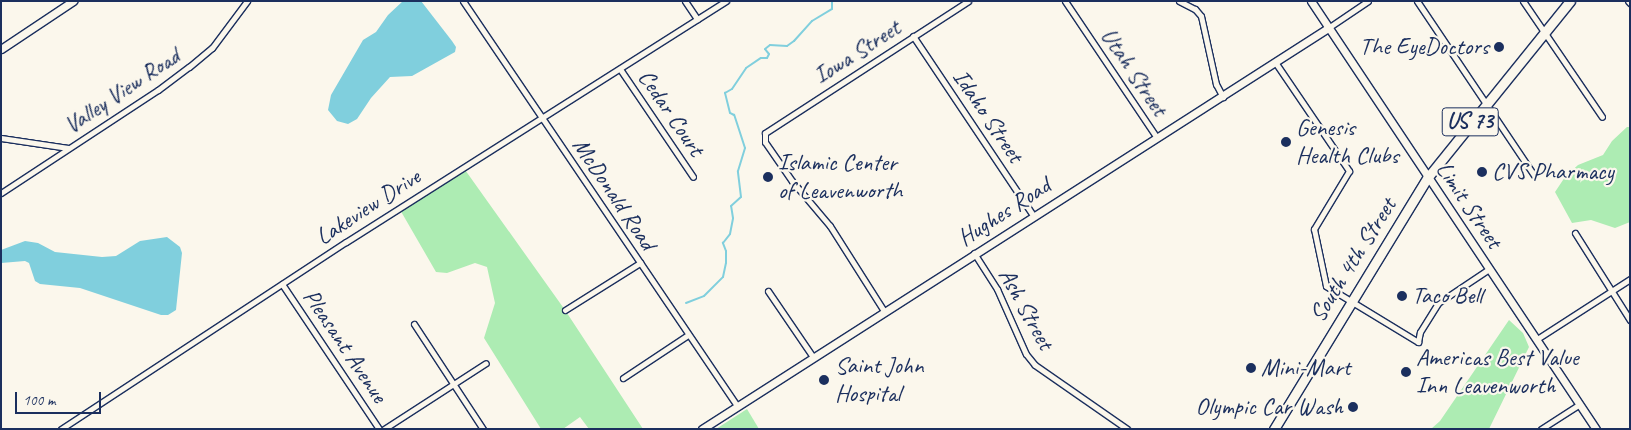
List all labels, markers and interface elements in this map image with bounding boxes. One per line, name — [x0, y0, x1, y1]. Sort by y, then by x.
street label: Iowa Street — [808, 13, 906, 91]
street label: Utah Street — [1094, 22, 1174, 122]
place label: The EyeDoctors — [1360, 33, 1489, 61]
marker: The EyeDoctors — [1493, 41, 1505, 53]
street label: Valley View Road — [59, 42, 185, 140]
street label: Cedar Court — [632, 64, 710, 162]
street label: Idaho Street — [946, 64, 1030, 168]
road number: US 73 — [1441, 102, 1499, 142]
place label: Genesis Health Clubs — [1296, 114, 1399, 170]
street label: McDonald Road — [566, 133, 662, 255]
marker: Genesis Health Clubs — [1280, 136, 1292, 148]
place label: Islamic Center of Leavenworth — [778, 149, 902, 205]
street label: Limit Street — [1429, 156, 1509, 254]
place label: CVS Pharmacy — [1492, 158, 1614, 186]
street label: Lakeview Drive — [310, 163, 426, 251]
marker: CVS Pharmacy — [1476, 166, 1488, 178]
marker: Islamic Center of Leavenworth — [762, 171, 774, 183]
street label: Hughes Road — [953, 172, 1055, 252]
street label: South 4th Street — [1303, 193, 1403, 327]
street label: Ash Street — [992, 263, 1060, 355]
place label: Taco Bell — [1412, 282, 1483, 310]
street label: Pleasant Avenue — [297, 284, 393, 408]
marker: Taco Bell — [1396, 290, 1408, 302]
place label: Americas Best Value Inn Leavenworth — [1416, 344, 1579, 400]
place label: Saint John Hospital — [835, 352, 923, 408]
place label: Mini-Mart — [1261, 354, 1350, 382]
marker: Mini-Mart — [1245, 362, 1257, 374]
marker: Americas Best Value Inn Leavenworth — [1400, 366, 1412, 378]
marker: Saint John Hospital — [817, 373, 831, 387]
scale bar — [18, 382, 104, 414]
text: 100 m — [23, 391, 55, 410]
place label: Olympic Car Wash — [1194, 393, 1343, 421]
marker: Olympic Car Wash — [1347, 401, 1359, 413]

